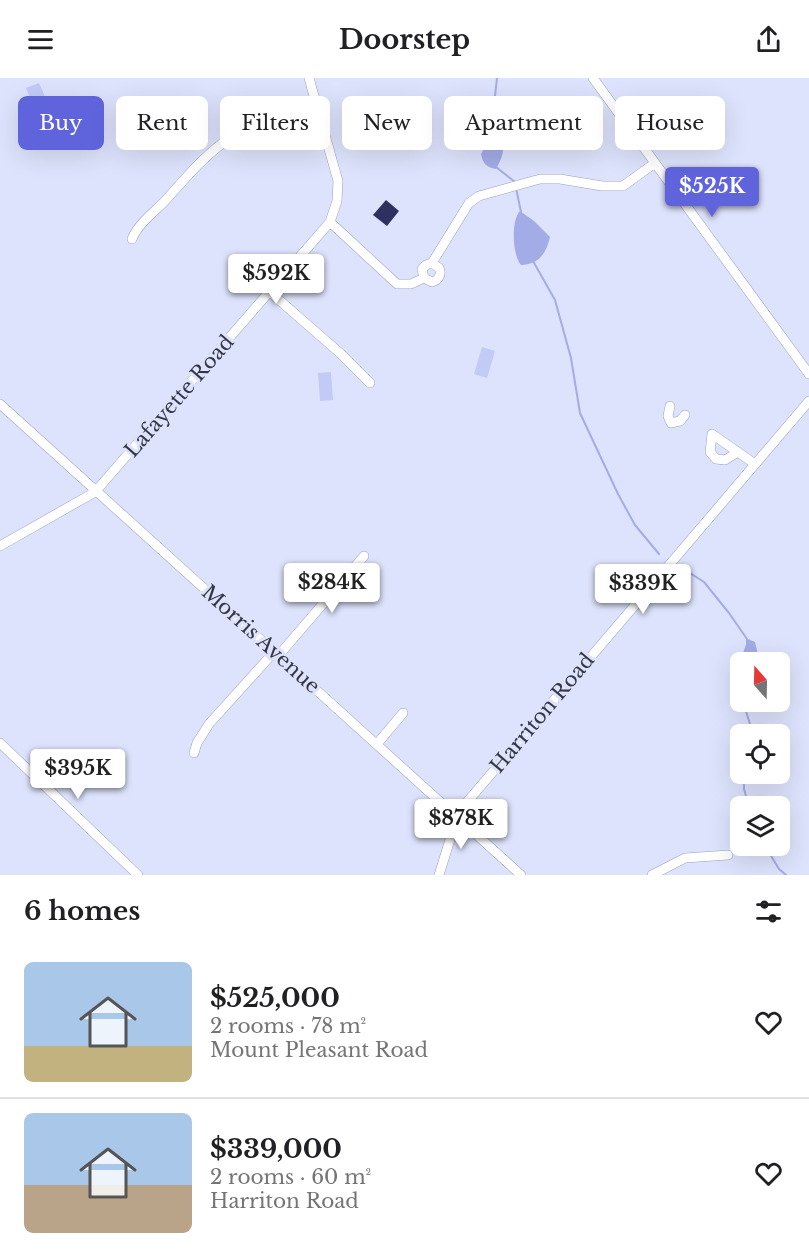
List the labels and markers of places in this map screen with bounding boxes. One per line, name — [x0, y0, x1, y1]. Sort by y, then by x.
pin: $525K — [670, 167, 754, 218]
pin: $592K — [234, 254, 318, 305]
pin: $284K — [290, 563, 374, 614]
pin: $339K — [601, 564, 685, 615]
pin: $395K — [36, 749, 120, 800]
pin: $878K — [419, 799, 503, 850]

